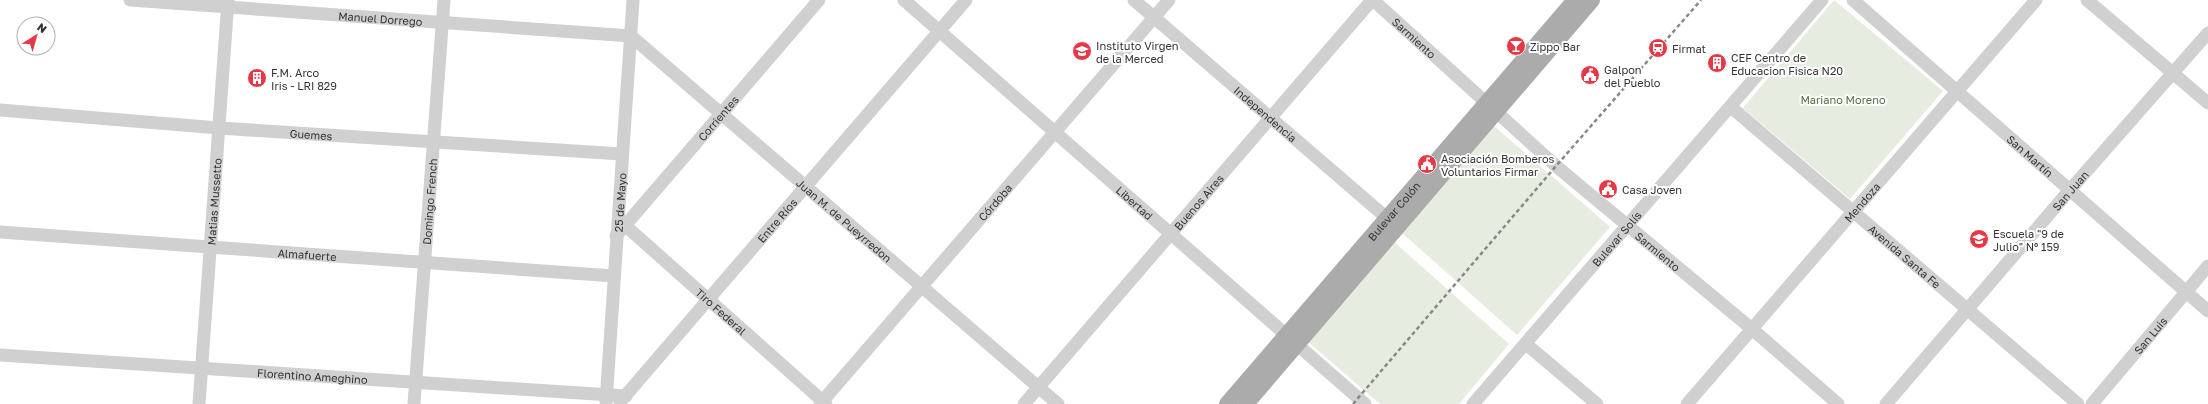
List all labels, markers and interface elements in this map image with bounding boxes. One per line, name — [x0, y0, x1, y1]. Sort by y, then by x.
street label: Manuel Dorrego — [338, 8, 423, 28]
street label: Sarmiento — [1390, 15, 1439, 61]
north arrow — [16, 16, 56, 56]
text: N — [35, 20, 50, 35]
bar icon: Zippo Bar — [1505, 35, 1527, 57]
station icon: Firmat — [1647, 37, 1669, 59]
place label: Instituto Virgen de la Merced — [1096, 39, 1179, 65]
school or university icon: Instituto Virgen de la Merced — [1071, 40, 1093, 62]
place label: Zippo Bar — [1530, 40, 1581, 53]
place label: Firmat — [1672, 42, 1706, 55]
place label: CEF Centro de Educacion Fisica N20 — [1731, 51, 1843, 77]
building icon: CEF Centro de Educacion Fisica N20 — [1706, 52, 1728, 74]
place label: Galpon del Pueblo — [1604, 63, 1661, 89]
public building icon: Galpon del Pueblo — [1579, 64, 1601, 86]
place label: F.M. Arco Iris - LRI 829 — [271, 66, 337, 92]
building icon: F.M. Arco Iris - LRI 829 — [246, 67, 268, 89]
street label: Independencia — [1232, 83, 1300, 144]
street label: Corrientes — [695, 92, 741, 143]
park label: Mariano Moreno — [1800, 93, 1886, 106]
street label: Guemes — [289, 126, 333, 142]
street label: San Martín — [2005, 132, 2056, 179]
place label: Asociación Bomberos Voluntarios Firmar — [1441, 152, 1555, 178]
public building icon: Asociación Bomberos Voluntarios Firmar — [1416, 153, 1438, 175]
street label: Matias Mussetto — [204, 157, 223, 246]
street label: Domingo French — [419, 158, 439, 245]
street label: San Juan — [2049, 168, 2091, 213]
street label: Buenos Aires — [1171, 171, 1226, 232]
street label: 25 de Mayo — [611, 172, 628, 233]
street label: Juan M. de Pueyrredon — [794, 175, 895, 264]
public building icon: Casa Joven — [1597, 178, 1619, 200]
street label: Bulevar Colón — [1364, 179, 1422, 243]
street label: Mendoza — [1841, 180, 1882, 224]
street label: Córdoba — [975, 181, 1014, 223]
street label: Libertad — [1114, 183, 1156, 222]
place label: Casa Joven — [1622, 183, 1682, 196]
street label: Entre Ríos — [754, 195, 799, 245]
street label: Bulevar Solís — [1589, 208, 1644, 269]
street label: Avenida Santa Fe — [1866, 221, 1944, 290]
place label: Escuela "9 de Julio" Nº 159 — [1993, 227, 2064, 253]
school or university icon: Escuela "9 de Julio" Nº 159 — [1968, 228, 1990, 250]
street label: Sarmiento — [1633, 229, 1684, 274]
street label: Almafuerte — [277, 245, 337, 263]
street label: Tiro Federal — [693, 285, 750, 337]
street label: San Luis — [2131, 314, 2169, 356]
street label: Florentino Ameghino — [257, 365, 368, 386]

